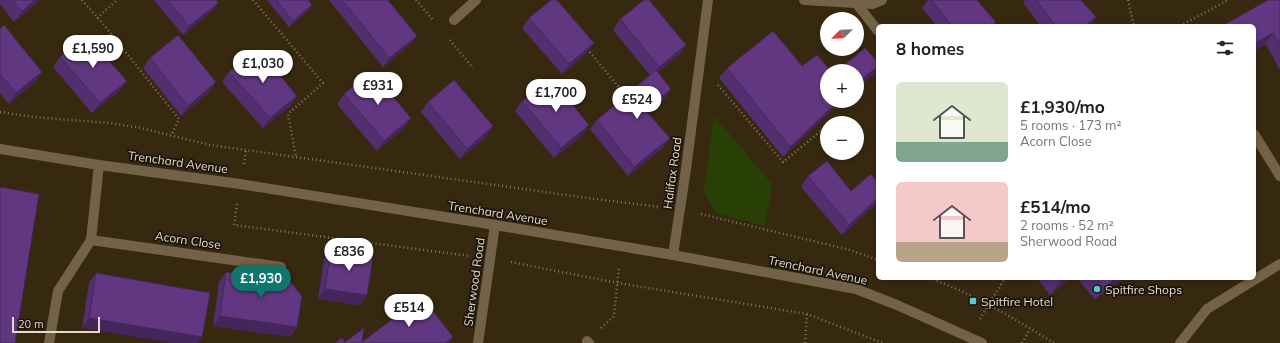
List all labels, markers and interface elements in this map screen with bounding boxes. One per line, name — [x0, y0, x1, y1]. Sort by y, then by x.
north arrow — [820, 12, 864, 56]
map controls — [820, 12, 864, 160]
pin: £1,590 — [60, 35, 126, 69]
icon: filters — [1214, 37, 1236, 59]
text: 8 homes — [896, 38, 964, 59]
text: £1,590 — [72, 40, 114, 56]
pin: £1,030 — [230, 50, 296, 84]
text: £1,030 — [242, 55, 284, 71]
button: + — [820, 64, 864, 108]
pin: £931 — [354, 72, 402, 106]
text: £931 — [362, 77, 394, 93]
pin: £1,700 — [523, 79, 589, 113]
text: £1,700 — [535, 84, 577, 100]
pin: £524 — [613, 86, 661, 120]
text: £524 — [621, 91, 653, 107]
text: £1,930/mo — [1020, 96, 1105, 117]
icon: home — [928, 98, 976, 146]
button: − — [820, 116, 864, 160]
text: 5 rooms · 173 m² — [1020, 117, 1121, 133]
text: Acorn Close — [1020, 133, 1092, 149]
street label: Halifax Road — [660, 136, 684, 210]
street label: Trenchard Avenue — [127, 148, 229, 176]
text: £514/mo — [1020, 196, 1091, 217]
street label: Trenchard Avenue — [447, 198, 549, 228]
icon: home — [928, 198, 976, 246]
text: 2 rooms · 52 m² — [1020, 217, 1114, 233]
street label: Acorn Close — [154, 228, 222, 252]
text: Sherwood Road — [1020, 233, 1117, 249]
street label: Sherwood Road — [460, 237, 488, 327]
pin: £836 — [325, 238, 373, 272]
text: £836 — [333, 243, 365, 259]
street label: Trenchard Avenue — [767, 252, 869, 288]
pin: £1,930 — [228, 265, 294, 299]
text: £1,930 — [240, 270, 282, 286]
place label: Spitfire Shops — [1105, 282, 1182, 297]
marker: Spitfire Shops — [1092, 284, 1102, 294]
pin: £514 — [385, 294, 433, 328]
place label: Spitfire Hotel — [981, 294, 1053, 309]
marker: Spitfire Hotel — [968, 296, 978, 306]
text: £514 — [393, 299, 425, 315]
scale bar — [12, 315, 100, 334]
text: 20 m — [18, 317, 44, 331]

